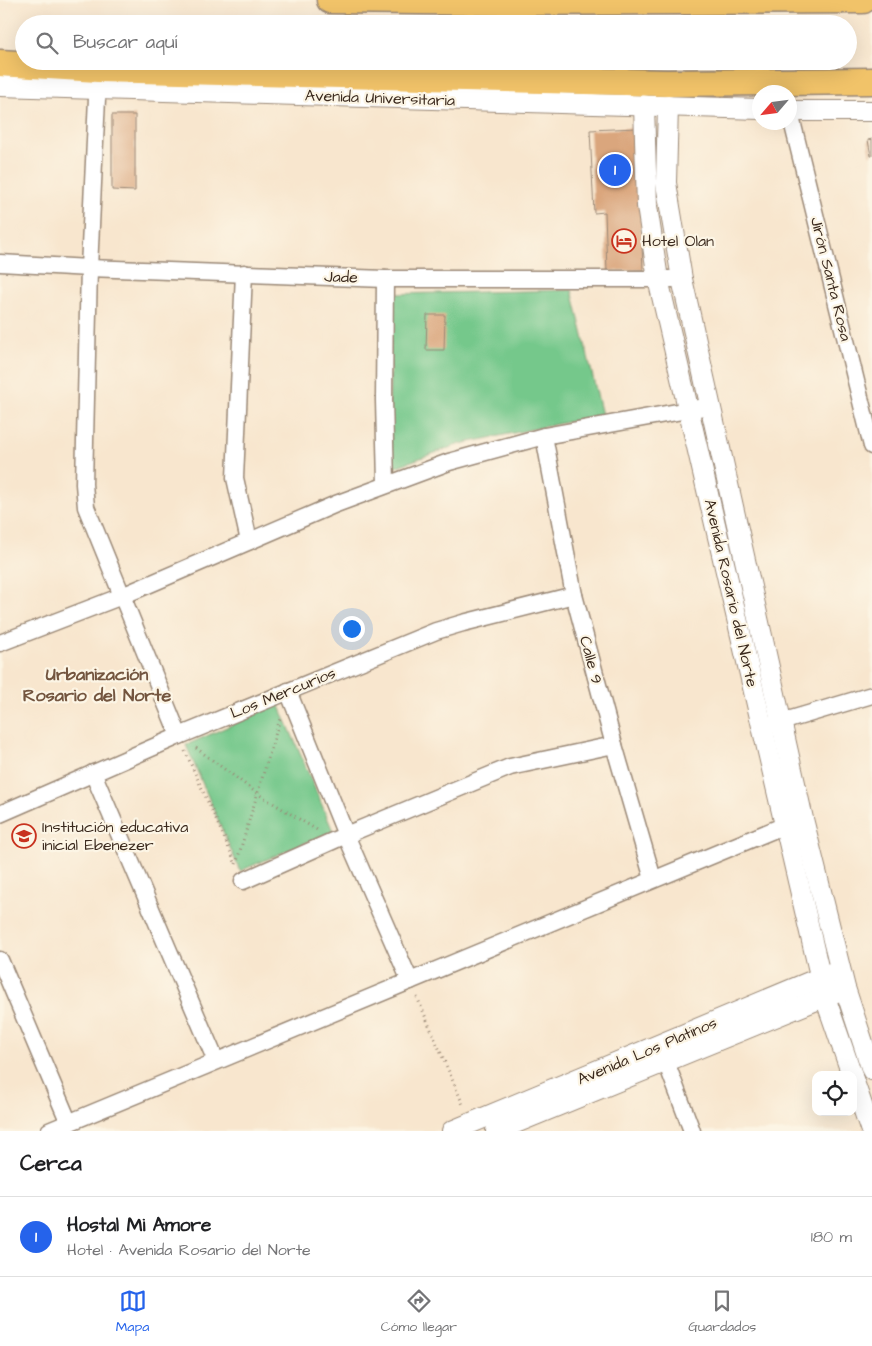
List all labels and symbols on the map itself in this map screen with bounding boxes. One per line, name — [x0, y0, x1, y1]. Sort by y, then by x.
street label: Avenida Universitaria — [305, 84, 455, 112]
north arrow — [752, 85, 797, 130]
pin: 1 — [599, 151, 631, 189]
street label: Jirón Santa Rosa — [805, 215, 857, 343]
hotel icon: Hotel Olan — [611, 228, 637, 254]
place label: Hotel Olan — [642, 230, 714, 252]
street label: Jade — [324, 265, 358, 289]
street label: Avenida Rosario del Norte — [699, 497, 763, 690]
your location — [339, 616, 365, 642]
street label: Calle 9 — [574, 634, 608, 686]
district label: Urbanización Rosario del Norte — [23, 662, 172, 708]
street label: Los Mercurios — [227, 662, 339, 724]
place label: Institución educativa inicial Ebenezer — [42, 816, 188, 856]
school or university icon: Institución educativa inicial Ebenezer — [11, 823, 37, 849]
street label: Avenida Los Platinos — [574, 1012, 720, 1090]

